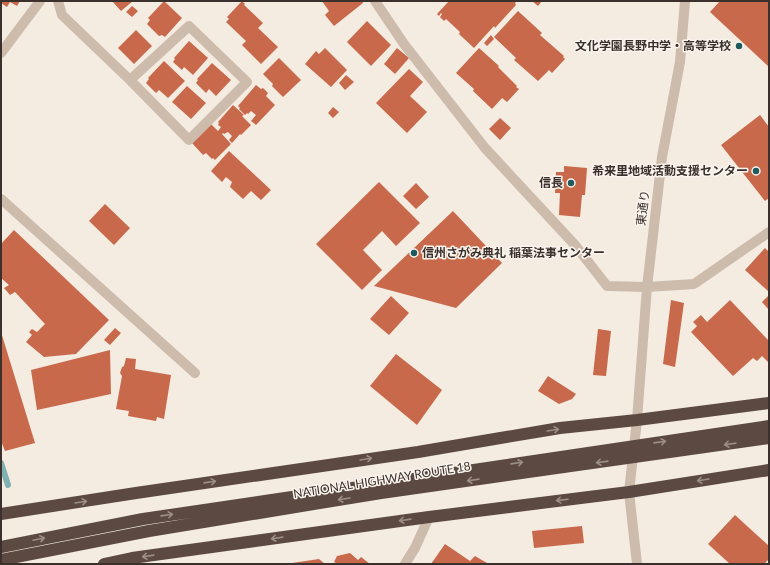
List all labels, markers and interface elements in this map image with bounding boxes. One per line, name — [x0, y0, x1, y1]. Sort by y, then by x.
place label: 文化学園長野中学・高等学校 — [575, 38, 731, 53]
marker: 文化学園長野中学・高等学校 — [734, 41, 744, 51]
place label: 希来里地域活動支援センター — [592, 163, 748, 178]
marker: 希来里地域活動支援センター — [751, 166, 761, 176]
place label: 信長 — [539, 175, 563, 190]
marker: 信長 — [566, 178, 576, 188]
street label: 東通り — [633, 189, 652, 227]
place label: 信州さがみ典礼 稲葉法事センター — [422, 245, 605, 260]
marker: 信州さがみ典礼 稲葉法事センター — [409, 248, 419, 258]
one-way arrow — [546, 425, 559, 433]
one-way arrow — [653, 438, 666, 446]
one-way arrow — [724, 440, 737, 448]
one-way arrow — [359, 455, 372, 463]
street label: NATIONAL HIGHWAY ROUTE 18 — [292, 458, 472, 501]
one-way arrow — [596, 458, 609, 466]
one-way arrow — [510, 459, 523, 467]
one-way arrow — [467, 476, 480, 484]
one-way arrow — [697, 477, 710, 485]
one-way arrow — [203, 478, 216, 486]
one-way arrow — [338, 495, 351, 503]
one-way arrow — [556, 496, 569, 504]
one-way arrow — [74, 498, 87, 506]
one-way arrow — [160, 511, 173, 519]
one-way arrow — [399, 516, 412, 524]
one-way arrow — [32, 534, 45, 542]
one-way arrow — [271, 534, 284, 542]
one-way arrow — [142, 552, 155, 560]

